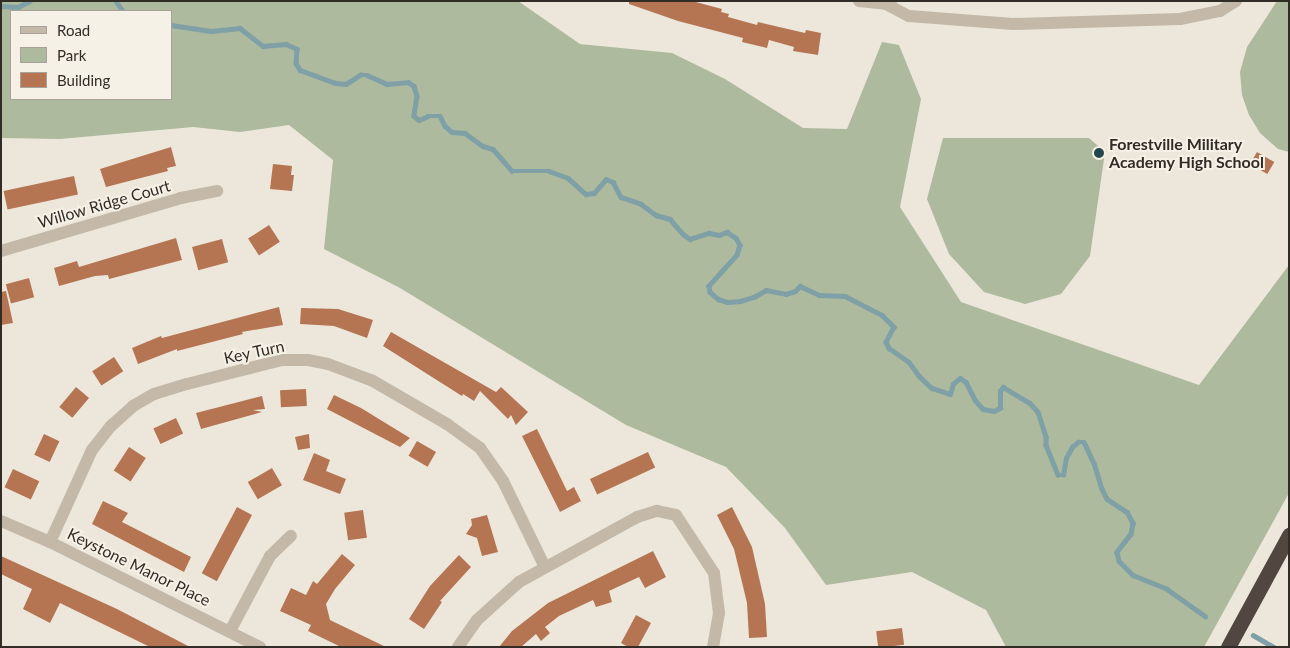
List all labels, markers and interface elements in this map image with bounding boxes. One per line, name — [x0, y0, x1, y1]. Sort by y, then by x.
legend — [10, 10, 172, 100]
text: Road — [57, 21, 90, 39]
text: Park — [57, 46, 86, 64]
text: Building — [57, 71, 110, 89]
place label: Forestville Military Academy High School — [1109, 134, 1264, 172]
marker: Forestville Military Academy High School — [1093, 147, 1105, 159]
street label: Willow Ridge Court — [35, 176, 173, 232]
street label: Key Turn — [222, 336, 286, 368]
street label: Keystone Manor Place — [64, 524, 214, 610]

